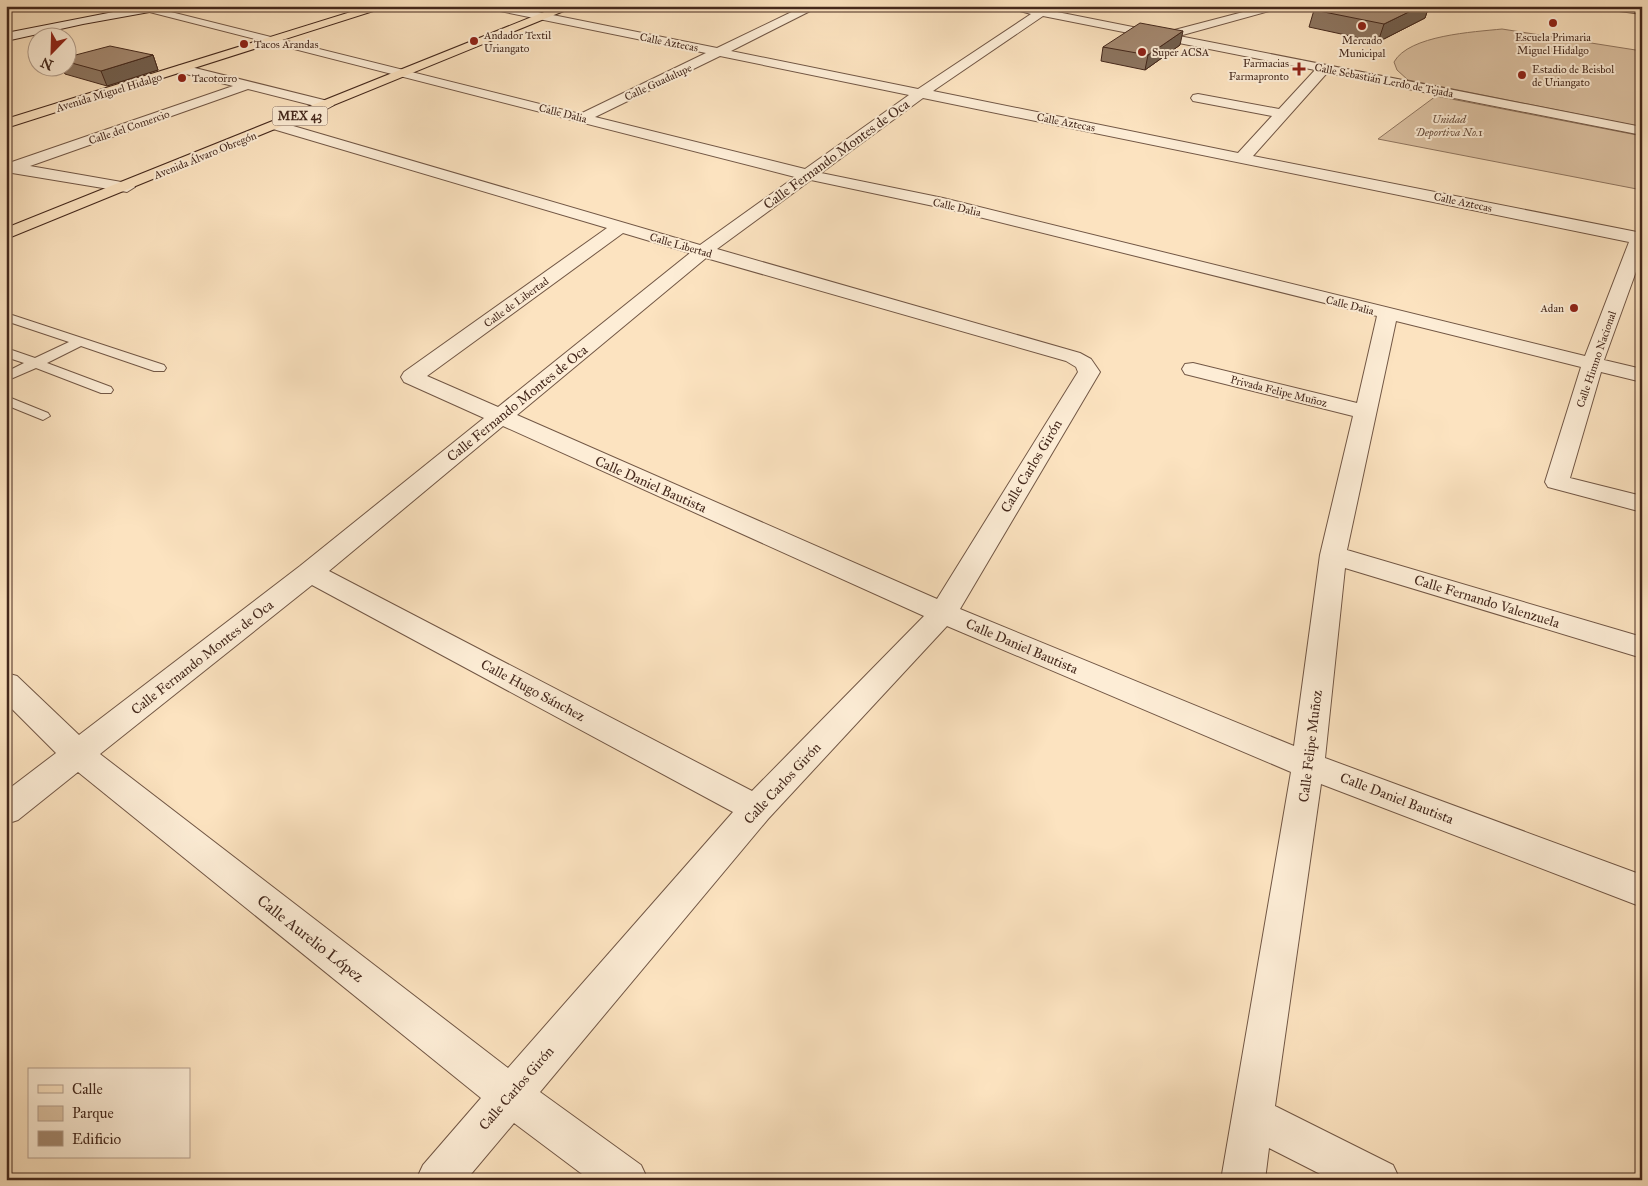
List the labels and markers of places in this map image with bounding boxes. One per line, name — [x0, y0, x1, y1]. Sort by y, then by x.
marker: Escuela Primaria Miguel Hidalgo — [1547, 17, 1559, 29]
marker: Mercado Municipal — [1356, 20, 1368, 32]
place label: Andador Textil Uriangato — [483, 29, 551, 55]
place label: Escuela Primaria Miguel Hidalgo — [1515, 31, 1591, 57]
place label: Mercado Municipal — [1339, 34, 1385, 60]
marker: Andador Textil Uriangato — [468, 35, 480, 47]
marker: Tacos Arandas — [238, 38, 250, 50]
place label: Tacos Arandas — [254, 38, 318, 51]
marker: Super ACSA — [1136, 46, 1148, 58]
place label: Super ACSA — [1152, 46, 1210, 59]
place label: Farmacias Farmapronto — [1229, 57, 1289, 83]
marker: Farmacias Farmapronto — [1293, 63, 1305, 75]
place label: Estadio de Beisbol de Uriangato — [1532, 63, 1614, 89]
marker: Estadio de Beisbol de Uriangato — [1516, 69, 1528, 81]
marker: Tacotorro — [176, 72, 188, 84]
place label: Tacotorro — [192, 72, 237, 85]
place label: Adan — [1540, 302, 1564, 315]
marker: Adan — [1568, 302, 1580, 314]

